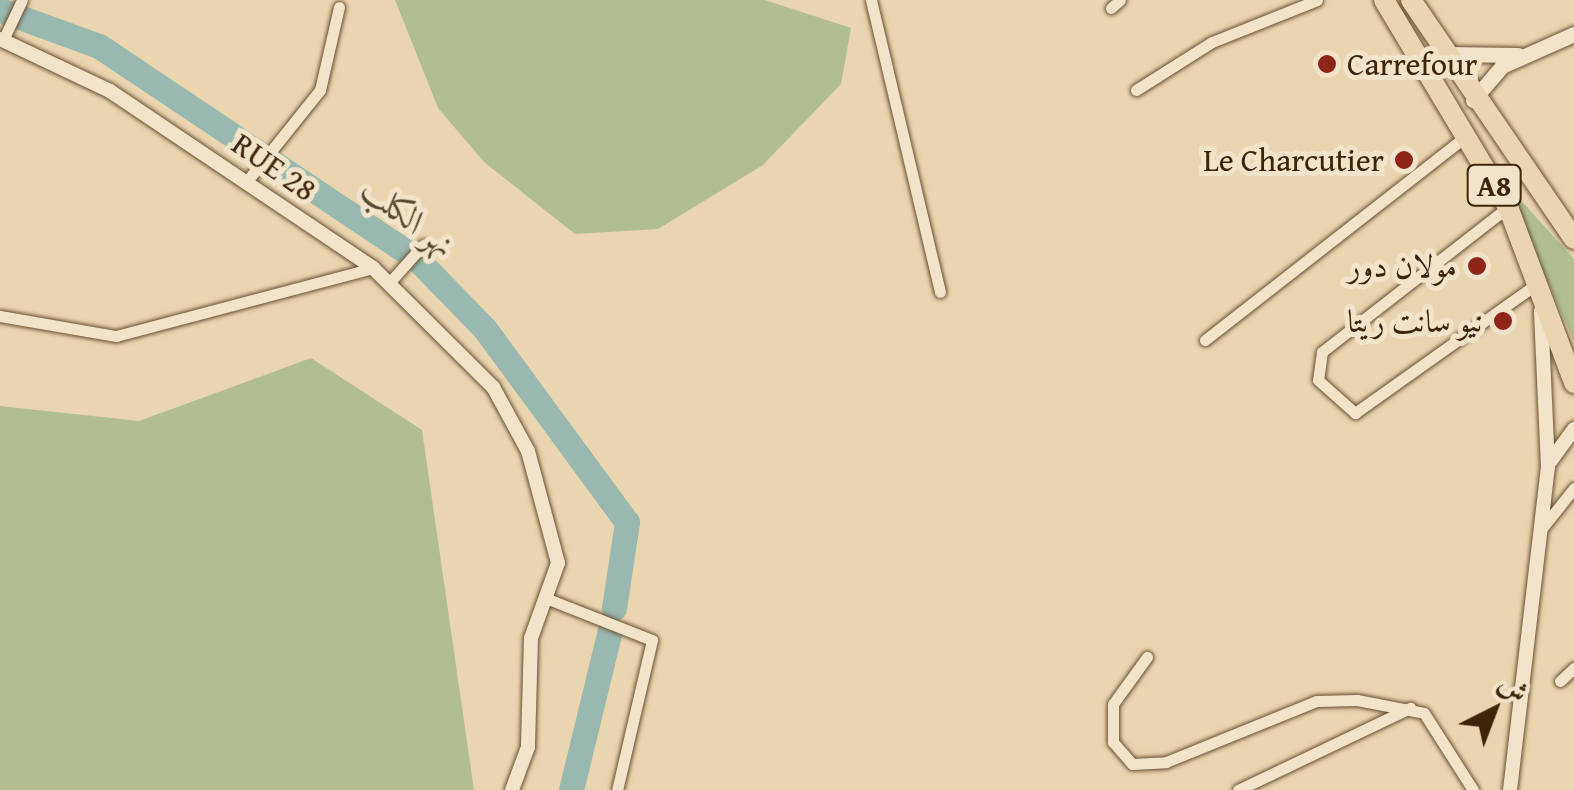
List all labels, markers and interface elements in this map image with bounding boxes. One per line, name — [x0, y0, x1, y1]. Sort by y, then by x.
place label: Carrefour — [1347, 45, 1478, 83]
marker: Carrefour — [1316, 53, 1338, 75]
street label: RUE 28 — [225, 124, 323, 210]
place label: Le Charcutier — [1203, 141, 1384, 179]
marker: Le Charcutier — [1393, 149, 1415, 171]
road number: A8 — [1466, 160, 1522, 210]
water label: نهر الكلب — [353, 168, 465, 266]
place label: مولان دور — [1348, 247, 1457, 285]
marker: مولان دور — [1466, 255, 1488, 277]
place label: نيو سانت ريتا — [1347, 302, 1483, 340]
marker: نيو سانت ريتا — [1492, 310, 1514, 332]
north arrow — [1444, 660, 1544, 760]
text: ش — [1490, 663, 1538, 712]

